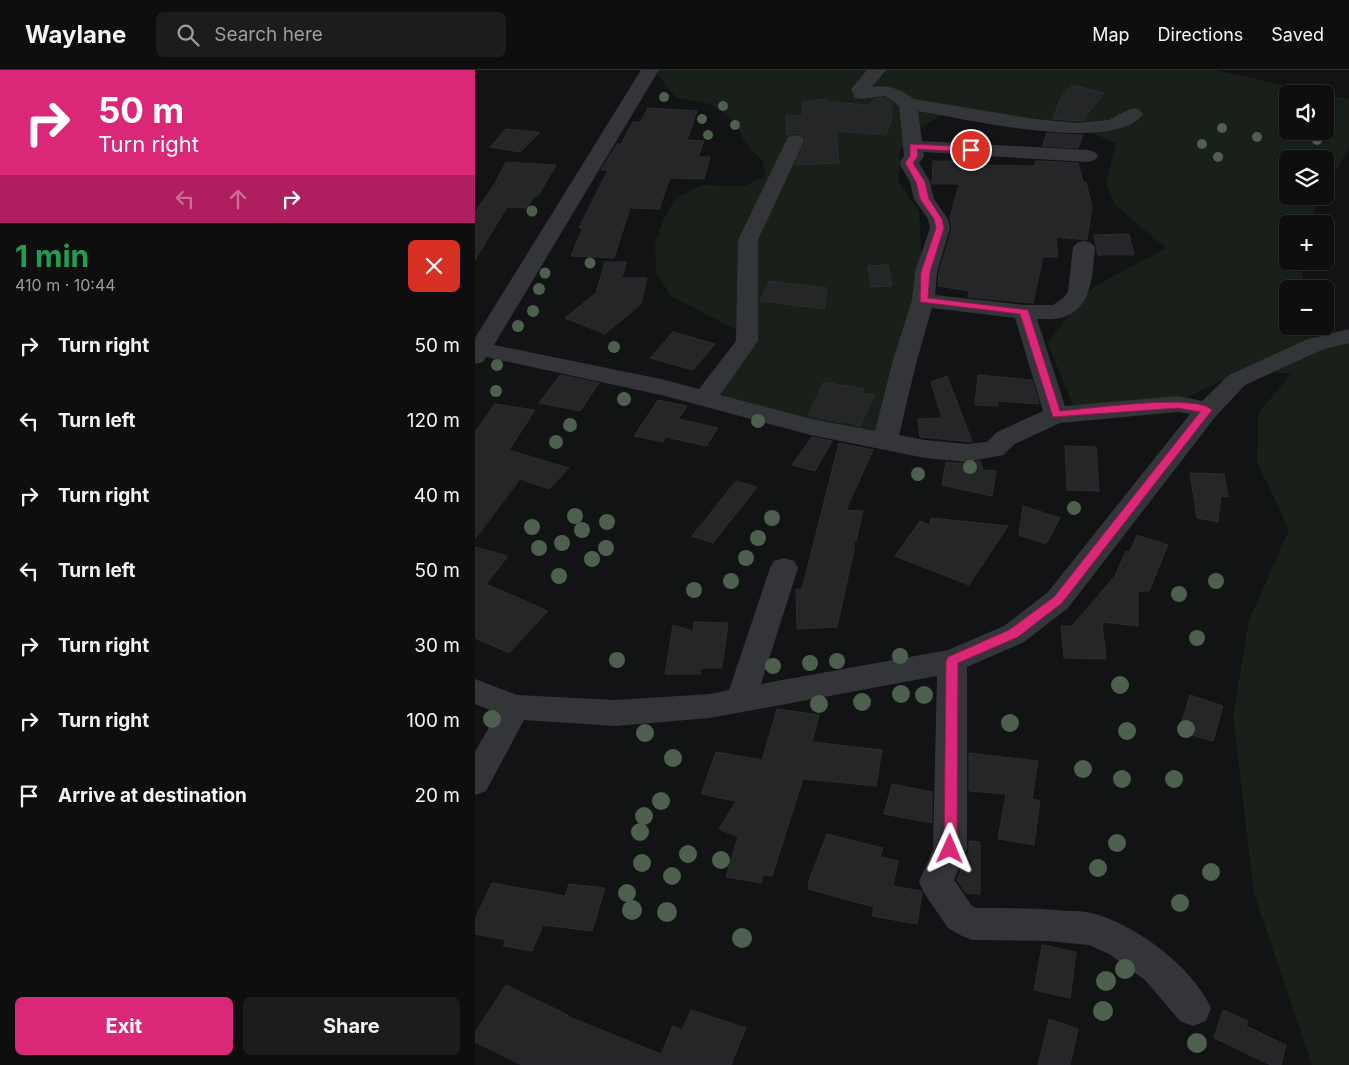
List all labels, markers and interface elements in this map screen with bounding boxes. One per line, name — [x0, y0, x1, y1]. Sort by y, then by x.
search box — [156, 12, 506, 57]
text: Waylane — [25, 20, 126, 49]
icon: search — [174, 21, 202, 49]
text: Search here — [214, 23, 323, 46]
text: Map — [1092, 24, 1130, 45]
text: Directions — [1158, 24, 1243, 45]
text: Saved — [1271, 24, 1324, 45]
map controls — [1279, 85, 1334, 335]
button: sound — [1279, 85, 1334, 140]
text: 50 m — [98, 89, 184, 131]
icon: right — [15, 90, 80, 155]
pin — [950, 129, 992, 171]
text: Turn right — [98, 131, 199, 157]
icon: arrive — [957, 136, 985, 164]
button: layers — [1279, 150, 1334, 205]
icon: left — [171, 185, 199, 213]
icon: ahead — [224, 185, 252, 213]
icon: right — [277, 185, 305, 213]
button: + — [1279, 215, 1334, 270]
text: 1 min — [15, 238, 89, 274]
button: close — [408, 240, 460, 292]
text: 410 m · 10:44 — [15, 275, 116, 295]
button: − — [1279, 280, 1334, 335]
icon: right — [15, 332, 43, 360]
text: Turn right — [58, 334, 149, 357]
text: 50 m — [414, 334, 460, 357]
icon: left — [15, 407, 43, 435]
text: Turn left — [58, 409, 136, 432]
text: 120 m — [407, 409, 460, 432]
icon: right — [15, 482, 43, 510]
text: Turn right — [58, 484, 149, 507]
text: 40 m — [414, 484, 460, 507]
icon: left — [15, 557, 43, 585]
text: Turn left — [58, 559, 136, 582]
text: 50 m — [414, 559, 460, 582]
icon: right — [15, 632, 43, 660]
text: Turn right — [58, 634, 149, 657]
text: 30 m — [414, 634, 460, 657]
icon: right — [15, 707, 43, 735]
text: Turn right — [58, 709, 149, 732]
text: 100 m — [406, 709, 460, 732]
icon: arrive — [15, 782, 43, 810]
text: Arrive at destination — [58, 784, 247, 807]
text: 20 m — [414, 784, 460, 807]
position arrow — [923, 822, 975, 874]
button: Exit — [15, 997, 233, 1055]
button: Share — [243, 997, 460, 1055]

